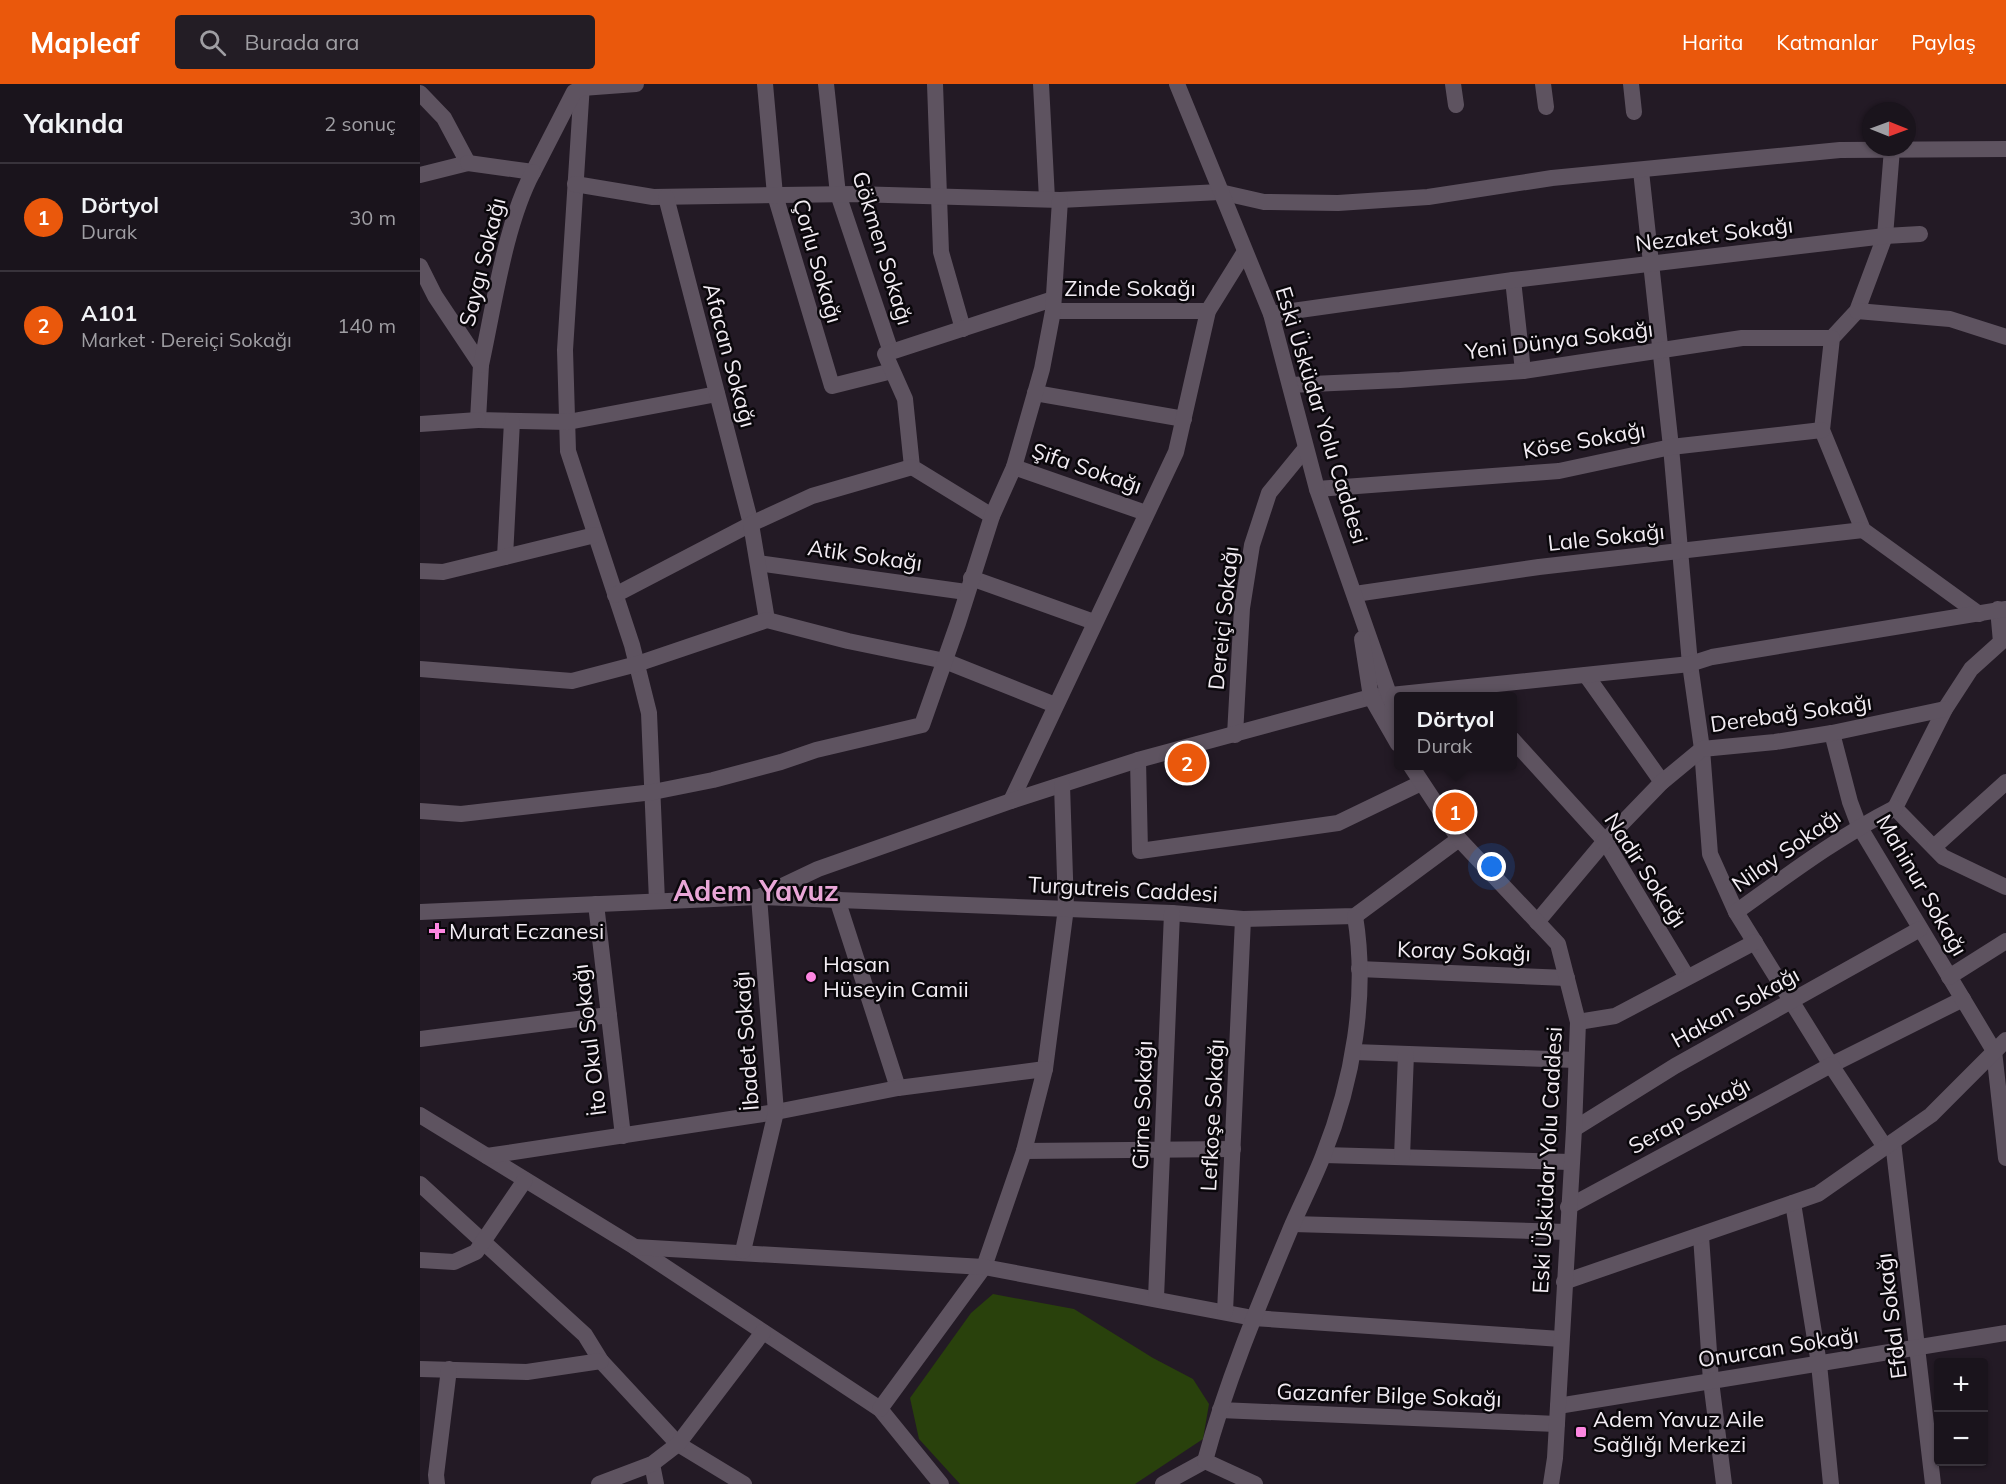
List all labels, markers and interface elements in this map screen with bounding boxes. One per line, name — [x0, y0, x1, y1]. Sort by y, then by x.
search box — [175, 15, 595, 69]
text: Mapleaf — [30, 25, 139, 60]
icon: search — [196, 26, 229, 59]
text: Burada ara — [244, 28, 360, 56]
text: Harita — [1682, 29, 1743, 55]
text: Katmanlar — [1776, 29, 1878, 55]
text: Paylaş — [1911, 29, 1976, 55]
north arrow — [1862, 102, 1916, 156]
text: Yakında — [24, 107, 124, 140]
text: 2 sonuç — [324, 111, 396, 136]
street label: Gökmen Sokağı — [846, 168, 920, 328]
text: Dörtyol — [81, 191, 159, 219]
street label: Saygı Sokağı — [452, 195, 512, 329]
street label: Çorlu Sokağı — [787, 196, 849, 326]
text: 1 — [38, 205, 50, 230]
text: 30 m — [349, 205, 396, 230]
street label: Nezaket Sokağı — [1634, 210, 1794, 258]
text: Durak — [81, 219, 137, 244]
street label: Zinde Sokağı — [1064, 274, 1196, 302]
street label: Afacan Sokağı — [697, 280, 763, 430]
street label: Eski Üsküdar Yolu Caddesi — [1270, 283, 1374, 547]
text: A101 — [81, 299, 137, 327]
text: 2 — [38, 313, 50, 338]
text: 140 m — [337, 313, 396, 338]
street label: Yeni Dünya Sokağı — [1463, 315, 1654, 366]
text: Market · Dereiçi Sokağı — [81, 327, 292, 352]
street label: Köse Sokağı — [1520, 415, 1648, 465]
street label: Şifa Sokağı — [1028, 436, 1146, 500]
street label: Lale Sokağı — [1546, 517, 1666, 557]
street label: Atik Sokağı — [806, 533, 924, 577]
street label: Dereiçi Sokağı — [1202, 545, 1244, 691]
street label: Derebağ Sokağı — [1708, 688, 1874, 738]
popup — [1394, 692, 1517, 770]
text: Dörtyol — [1416, 705, 1495, 733]
text: Durak — [1416, 733, 1472, 758]
pin: 2 — [1168, 740, 1206, 786]
pin: 1 — [1436, 790, 1474, 834]
street label: Nilay Sokağı — [1726, 802, 1846, 898]
street label: Nadir Sokağı — [1599, 807, 1693, 933]
street label: Mahinur Sokağı — [1870, 809, 1974, 961]
your location — [1477, 852, 1506, 881]
street label: Turgutreis Caddesi — [1027, 870, 1219, 908]
district label: Adem Yavuz — [673, 873, 839, 908]
place label: Murat Eczanesi — [449, 917, 604, 945]
marker: Murat Eczanesi — [430, 924, 444, 938]
street label: Koray Sokağı — [1397, 935, 1531, 967]
place label: Hasan Hüseyin Camii — [823, 950, 969, 1003]
street label: Hakan Sokağı — [1666, 960, 1804, 1054]
street label: İto Okul Sokağı — [566, 962, 612, 1118]
street label: İbadet Sokağı — [727, 970, 765, 1112]
marker: Hasan Hüseyin Camii — [804, 970, 818, 984]
street label: Eski Üsküdar Yolu Caddesi — [1526, 1026, 1568, 1294]
street label: Lefkoşe Sokağı — [1194, 1038, 1230, 1192]
street label: Girne Sokağı — [1126, 1040, 1158, 1170]
street label: Serap Sokağı — [1623, 1070, 1755, 1160]
street label: Efdal Sokağı — [1869, 1251, 1913, 1381]
street label: Onurcan Sokağı — [1696, 1320, 1860, 1374]
map controls — [1934, 1358, 1988, 1466]
button: + — [1934, 1358, 1988, 1412]
street label: Gazanfer Bilge Sokağı — [1276, 1377, 1502, 1413]
place label: Adem Yavuz Aile Sağlığı Merkezi — [1593, 1405, 1764, 1458]
button: − — [1934, 1412, 1988, 1466]
marker: Adem Yavuz Aile Sağlığı Merkezi — [1574, 1425, 1588, 1439]

